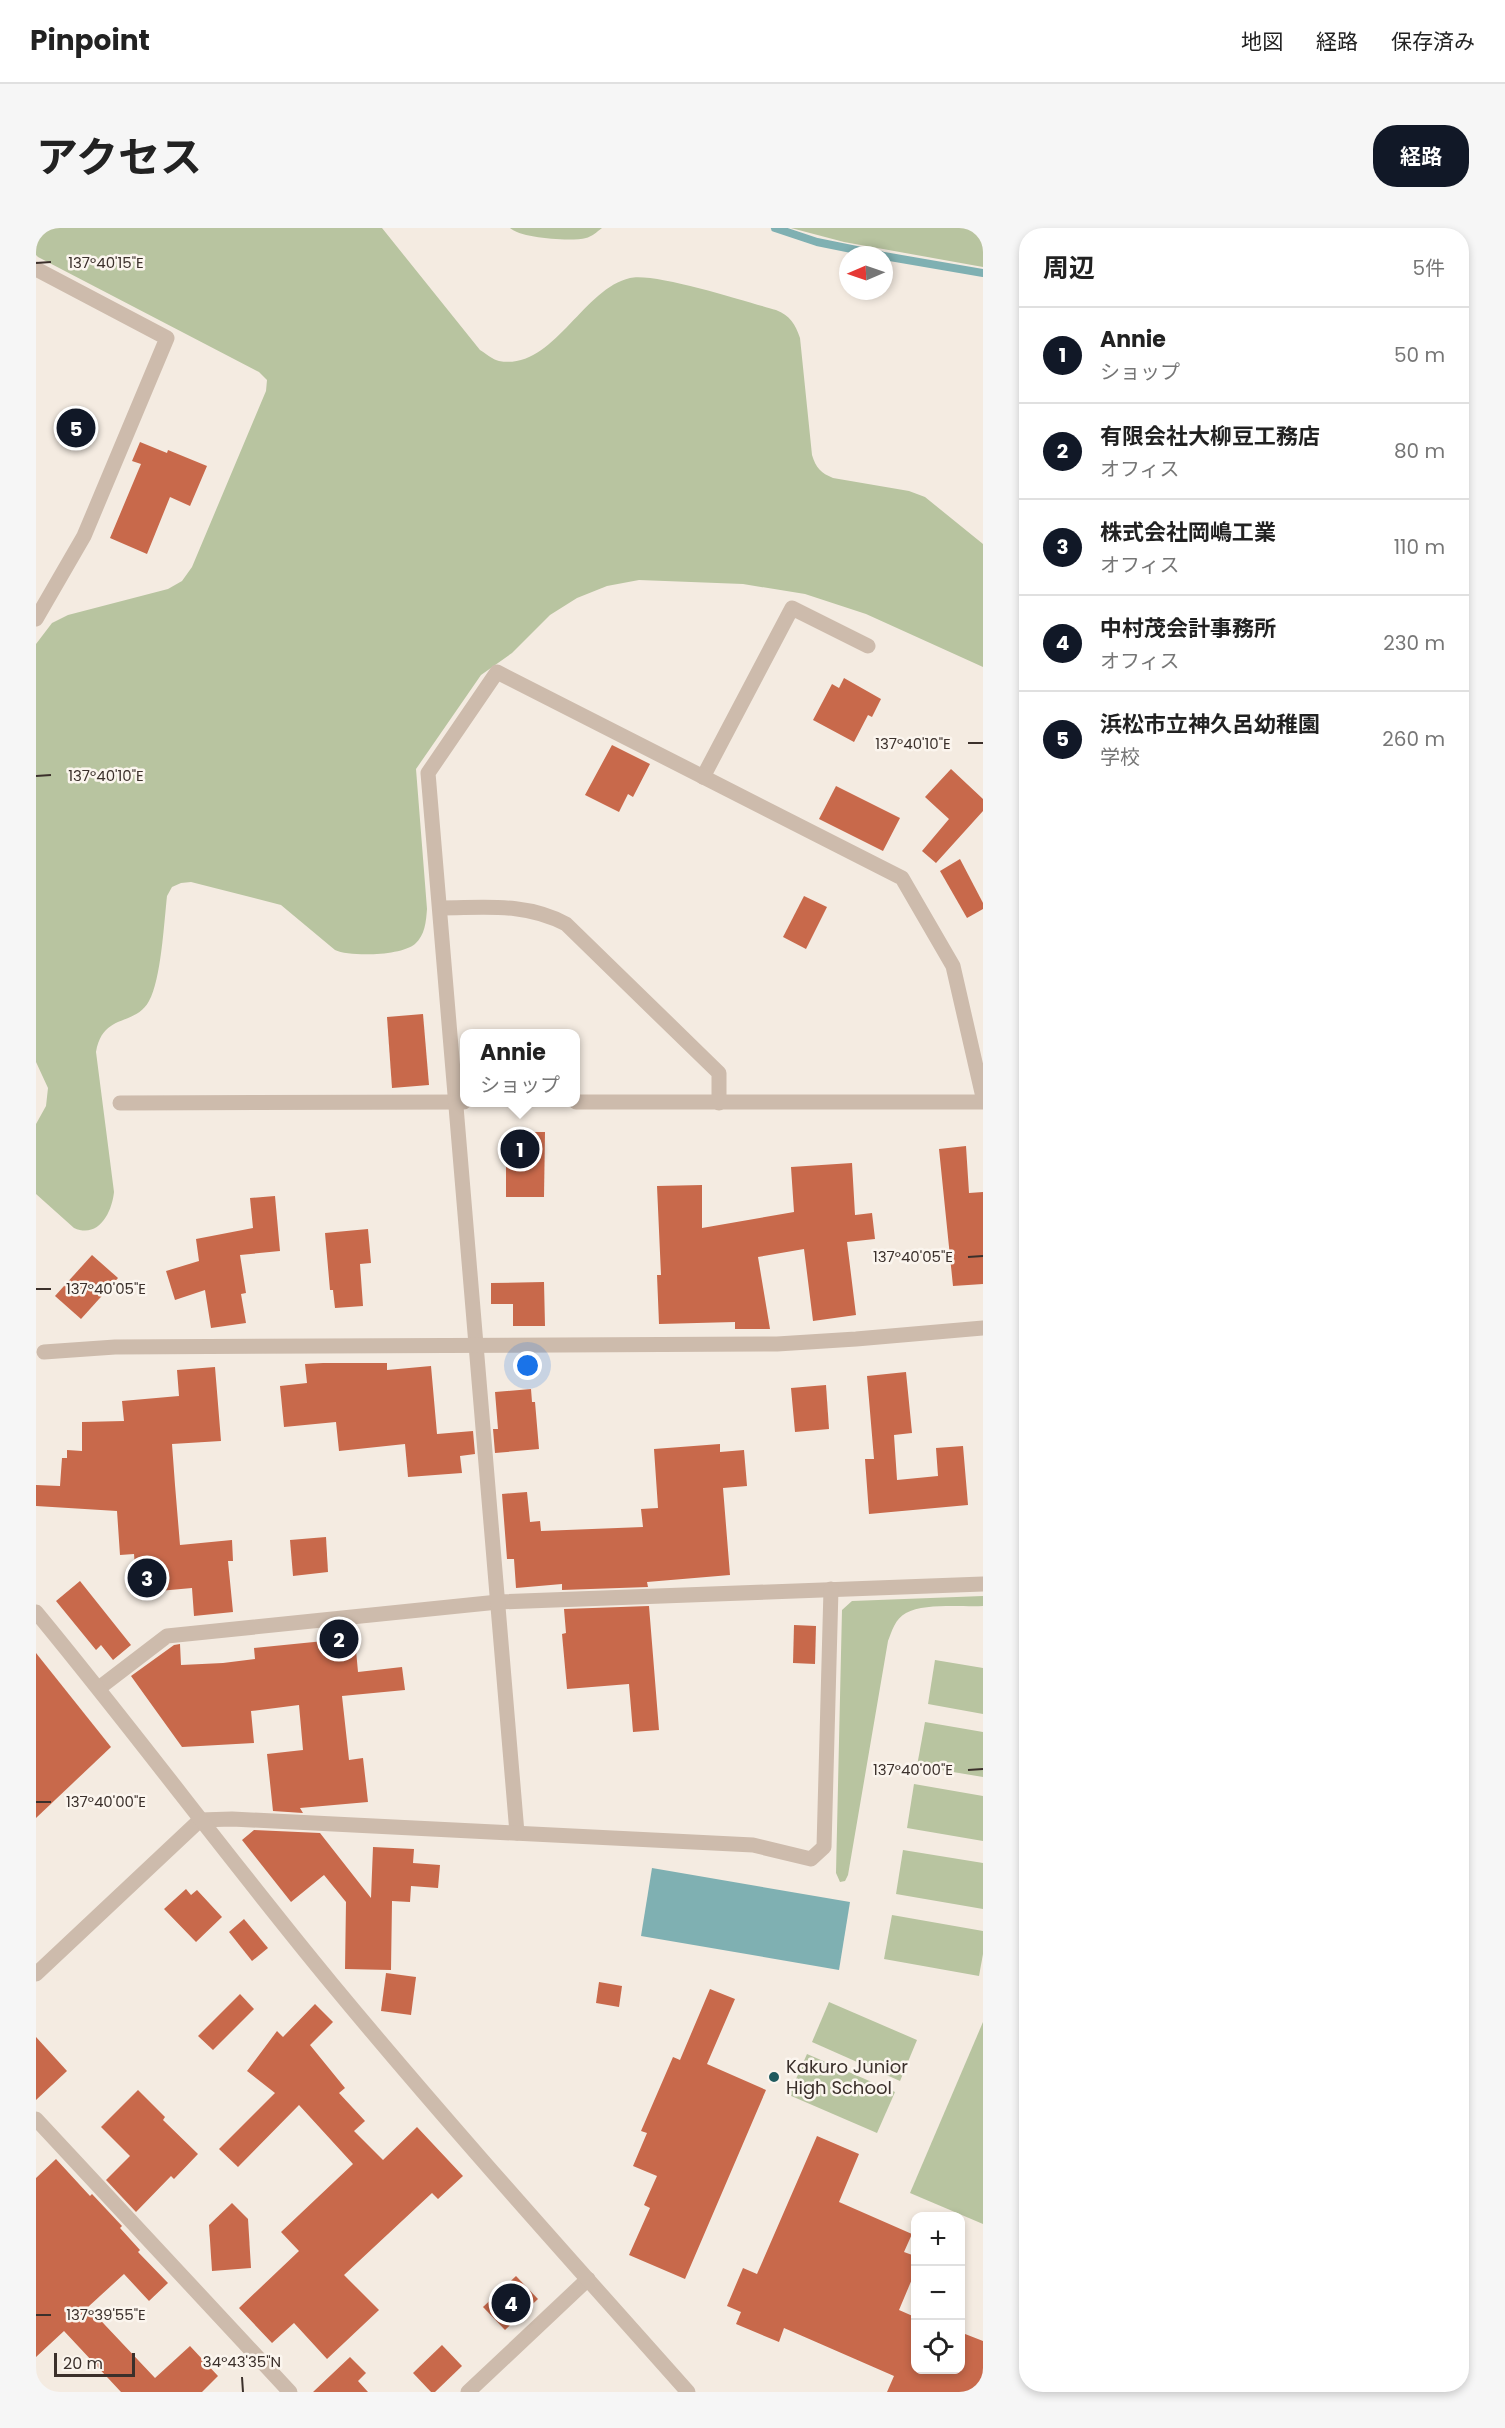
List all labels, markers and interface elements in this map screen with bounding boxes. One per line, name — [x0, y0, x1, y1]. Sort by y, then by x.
text: Pinpoint — [30, 21, 150, 60]
text: 地図 — [1241, 27, 1283, 56]
text: 経路 — [1316, 27, 1358, 56]
text: 保存済み — [1391, 27, 1475, 56]
button: 経路 — [1373, 125, 1469, 187]
text: アクセス — [36, 128, 202, 187]
north arrow — [839, 246, 893, 300]
text: 周辺 — [1043, 250, 1095, 286]
text: 137°40'15"E — [68, 252, 144, 273]
text: 5件 — [1412, 254, 1445, 282]
text: Annie — [1100, 324, 1166, 355]
text: 1 — [1059, 341, 1066, 369]
text: 50 m — [1394, 341, 1445, 369]
text: ショップ — [1100, 358, 1180, 386]
pin: 5 — [56, 406, 96, 450]
text: 有限会社大柳豆工務店 — [1100, 421, 1320, 452]
text: 2 — [1057, 437, 1068, 465]
text: 80 m — [1394, 437, 1445, 465]
text: オフィス — [1100, 455, 1180, 483]
text: 株式会社岡嶋工業 — [1100, 517, 1276, 548]
text: 3 — [1056, 533, 1069, 561]
text: 110 m — [1394, 533, 1445, 561]
text: オフィス — [1100, 551, 1180, 579]
text: 中村茂会計事務所 — [1100, 613, 1276, 644]
text: 4 — [1056, 629, 1069, 657]
text: 230 m — [1383, 629, 1445, 657]
text: オフィス — [1100, 647, 1180, 675]
text: 浜松市立神久呂幼稚園 — [1100, 709, 1320, 740]
text: 5 — [1056, 725, 1069, 753]
text: 260 m — [1382, 725, 1445, 753]
text: 137°40'10"E — [875, 733, 951, 754]
text: 学校 — [1100, 743, 1140, 771]
text: 137°40'10"E — [68, 765, 144, 786]
popup — [460, 1029, 580, 1107]
text: Annie — [480, 1037, 546, 1068]
text: ショップ — [480, 1071, 560, 1099]
pin: 1 — [500, 1126, 540, 1172]
text: 137°40'05"E — [873, 1246, 953, 1267]
text: 137°40'05"E — [66, 1278, 146, 1299]
your location — [513, 1351, 542, 1380]
pin: 3 — [128, 1556, 166, 1600]
pin: 2 — [320, 1616, 358, 1662]
text: 137°40'00"E — [873, 1759, 953, 1780]
text: 137°40'00"E — [66, 1791, 146, 1812]
place label: Kakuro Junior High School — [786, 2054, 908, 2100]
marker: Kakuro Junior High School — [767, 2070, 781, 2084]
map controls — [911, 2212, 965, 2374]
button: + — [911, 2212, 965, 2266]
button: − — [911, 2266, 965, 2320]
pin: 4 — [492, 2280, 530, 2326]
text: 137°39'55"E — [66, 2304, 146, 2325]
button: locate — [911, 2320, 965, 2374]
scale bar — [54, 2350, 135, 2378]
text: 34°43'35"N — [203, 2351, 281, 2372]
text: 20 m — [63, 2352, 103, 2375]

